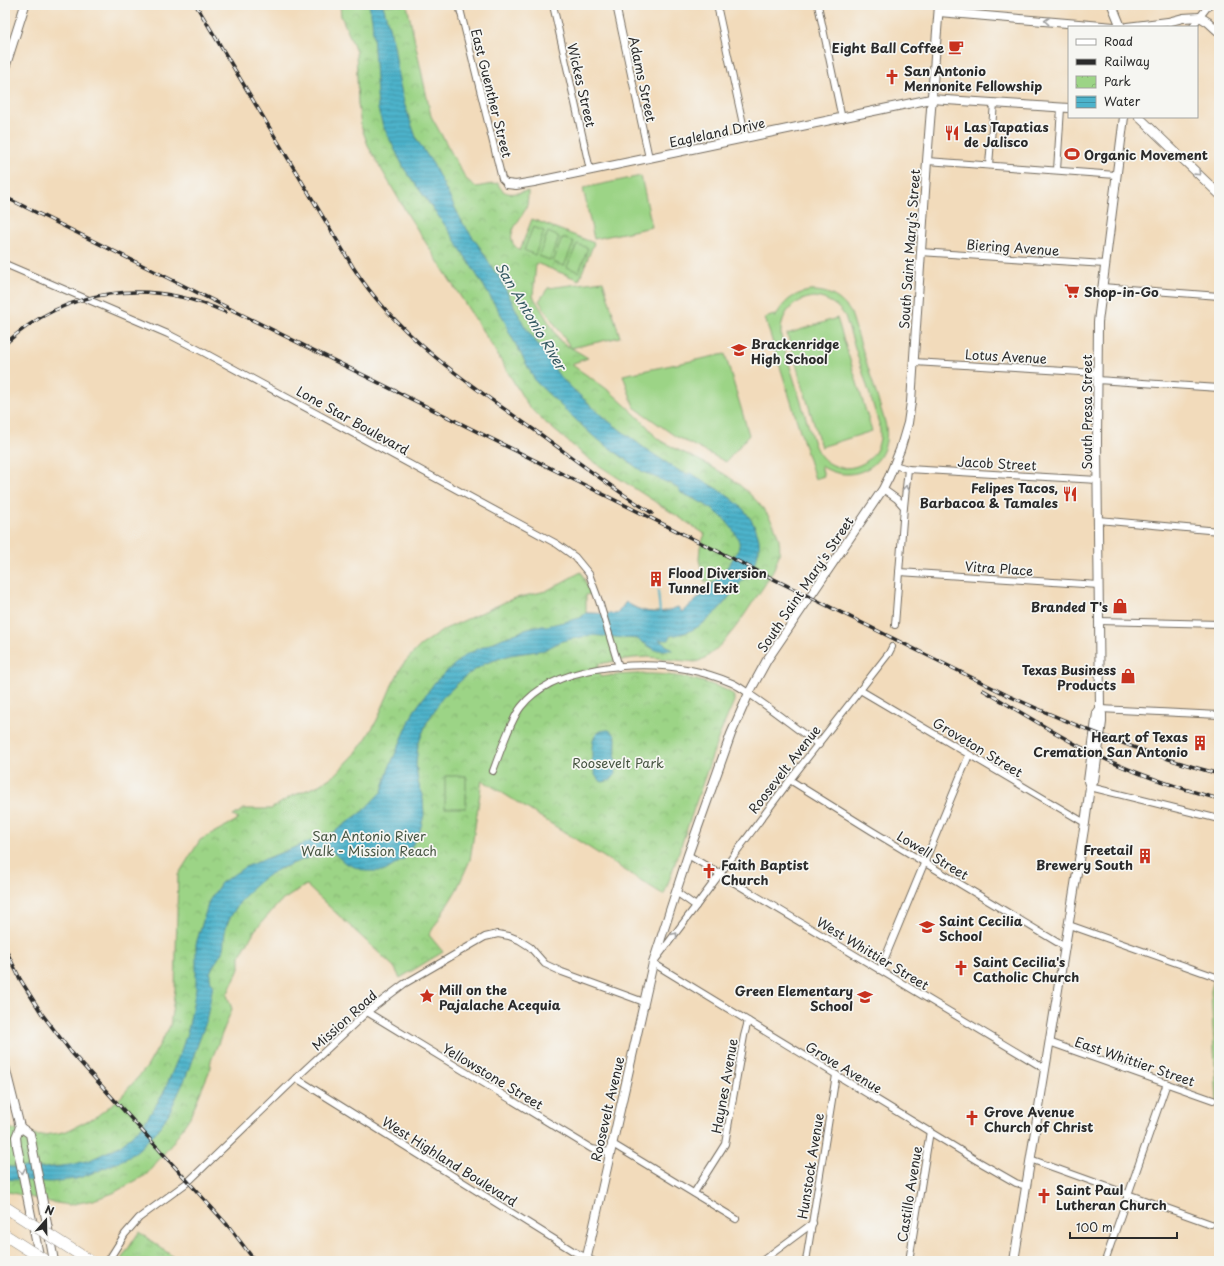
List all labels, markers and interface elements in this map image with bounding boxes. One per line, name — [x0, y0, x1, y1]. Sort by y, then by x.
one-way arrow — [1044, 17, 1050, 26]
legend — [1068, 26, 1198, 118]
street label: East Guenther Street — [467, 27, 517, 159]
text: Road — [1104, 32, 1133, 50]
street label: Adams Street — [625, 34, 661, 124]
place label: Eight Ball Coffee — [832, 38, 945, 57]
cafe icon: Eight Ball Coffee — [947, 38, 965, 56]
street label: Wickes Street — [563, 41, 601, 129]
text: Railway — [1104, 52, 1150, 70]
place label: San Antonio Mennonite Fellowship — [904, 61, 1042, 95]
church icon: San Antonio Mennonite Fellowship — [883, 68, 901, 86]
text: Park — [1104, 72, 1131, 90]
text: Water — [1104, 92, 1141, 110]
street label: Eagleland Drive — [667, 113, 767, 151]
place label: Las Tapatias de Jalisco — [964, 117, 1049, 151]
restaurant icon: Las Tapatias de Jalisco — [943, 124, 961, 142]
sports icon: Organic Movement — [1063, 145, 1081, 163]
place label: Organic Movement — [1084, 145, 1208, 164]
one-way arrow — [1193, 168, 1201, 176]
street label: South Saint Mary's Street — [894, 169, 924, 329]
street label: Biering Avenue — [966, 234, 1060, 260]
water label: San Antonio River — [490, 258, 573, 376]
supermarket icon: Shop-in-Go — [1063, 282, 1081, 300]
place label: Shop-in-Go — [1084, 282, 1159, 301]
place label: Brackenridge High School — [751, 334, 839, 368]
school or university icon: Brackenridge High School — [730, 341, 748, 359]
street label: Lotus Avenue — [965, 344, 1047, 368]
street label: South Presa Street — [1077, 354, 1096, 470]
street label: Lone Star Boulevard — [293, 381, 413, 459]
street label: Jacob Street — [957, 451, 1037, 475]
place label: Felipes Tacos, Barbacoa & Tamales — [919, 478, 1058, 512]
one-way arrow — [902, 485, 911, 491]
restaurant icon: Felipes Tacos, Barbacoa & Tamales — [1061, 485, 1079, 503]
street label: South Saint Mary's Street — [752, 512, 858, 656]
street label: Vitra Place — [964, 556, 1034, 580]
place label: Flood Diversion Tunnel Exit — [668, 563, 767, 597]
building icon: Flood Diversion Tunnel Exit — [647, 570, 665, 588]
place label: Branded T's — [1031, 597, 1108, 616]
shop icon: Branded T's — [1111, 597, 1129, 615]
place label: Texas Business Products — [1022, 660, 1116, 694]
shop icon: Texas Business Products — [1119, 667, 1137, 685]
street label: Groveton Street — [929, 713, 1027, 781]
street label: Roosevelt Avenue — [743, 721, 825, 817]
place label: Heart of Texas Cremation San Antonio — [1033, 727, 1188, 761]
building icon: Heart of Texas Cremation San Antonio — [1191, 734, 1209, 752]
park label: Roosevelt Park — [572, 753, 664, 772]
park label: San Antonio River Walk - Mission Reach — [301, 826, 437, 860]
street label: Lowell Street — [894, 826, 972, 884]
place label: Freetail Brewery South — [1036, 840, 1133, 874]
building icon: Freetail Brewery South — [1136, 847, 1154, 865]
place label: Faith Baptist Church — [721, 855, 809, 889]
church icon: Faith Baptist Church — [700, 862, 718, 880]
place label: Saint Cecilia School — [939, 911, 1023, 945]
street label: West Whittier Street — [813, 912, 933, 994]
school or university icon: Saint Cecilia School — [918, 918, 936, 936]
one-way arrow — [670, 932, 677, 939]
place label: Saint Cecilia's Catholic Church — [973, 952, 1079, 986]
church icon: Saint Cecilia's Catholic Church — [952, 959, 970, 977]
place label: Mill on the Pajalache Acequia — [439, 980, 561, 1014]
place label: Green Elementary School — [735, 981, 853, 1015]
street label: Mission Road — [307, 985, 381, 1055]
place icon: Mill on the Pajalache Acequia — [418, 987, 436, 1005]
school or university icon: Green Elementary School — [856, 988, 874, 1006]
street label: East Whittier Street — [1072, 1032, 1198, 1090]
street label: Haynes Avenue — [706, 1037, 742, 1135]
street label: Grove Avenue — [802, 1037, 886, 1097]
street label: Yellowstone Street — [439, 1038, 547, 1114]
street label: Roosevelt Avenue — [586, 1055, 628, 1163]
place label: Grove Avenue Church of Christ — [984, 1102, 1093, 1136]
church icon: Grove Avenue Church of Christ — [963, 1109, 981, 1127]
street label: West Highland Boulevard — [379, 1112, 521, 1210]
street label: Hunstock Avenue — [792, 1112, 828, 1220]
street label: Castillo Avenue — [892, 1145, 926, 1243]
one-way arrow — [18, 1168, 26, 1174]
place label: Saint Paul Lutheran Church — [1056, 1180, 1167, 1214]
church icon: Saint Paul Lutheran Church — [1035, 1187, 1053, 1205]
north arrow — [26, 1200, 66, 1240]
text: N — [43, 1201, 57, 1220]
scale bar — [1070, 1214, 1177, 1240]
text: 100 m — [1076, 1218, 1113, 1236]

